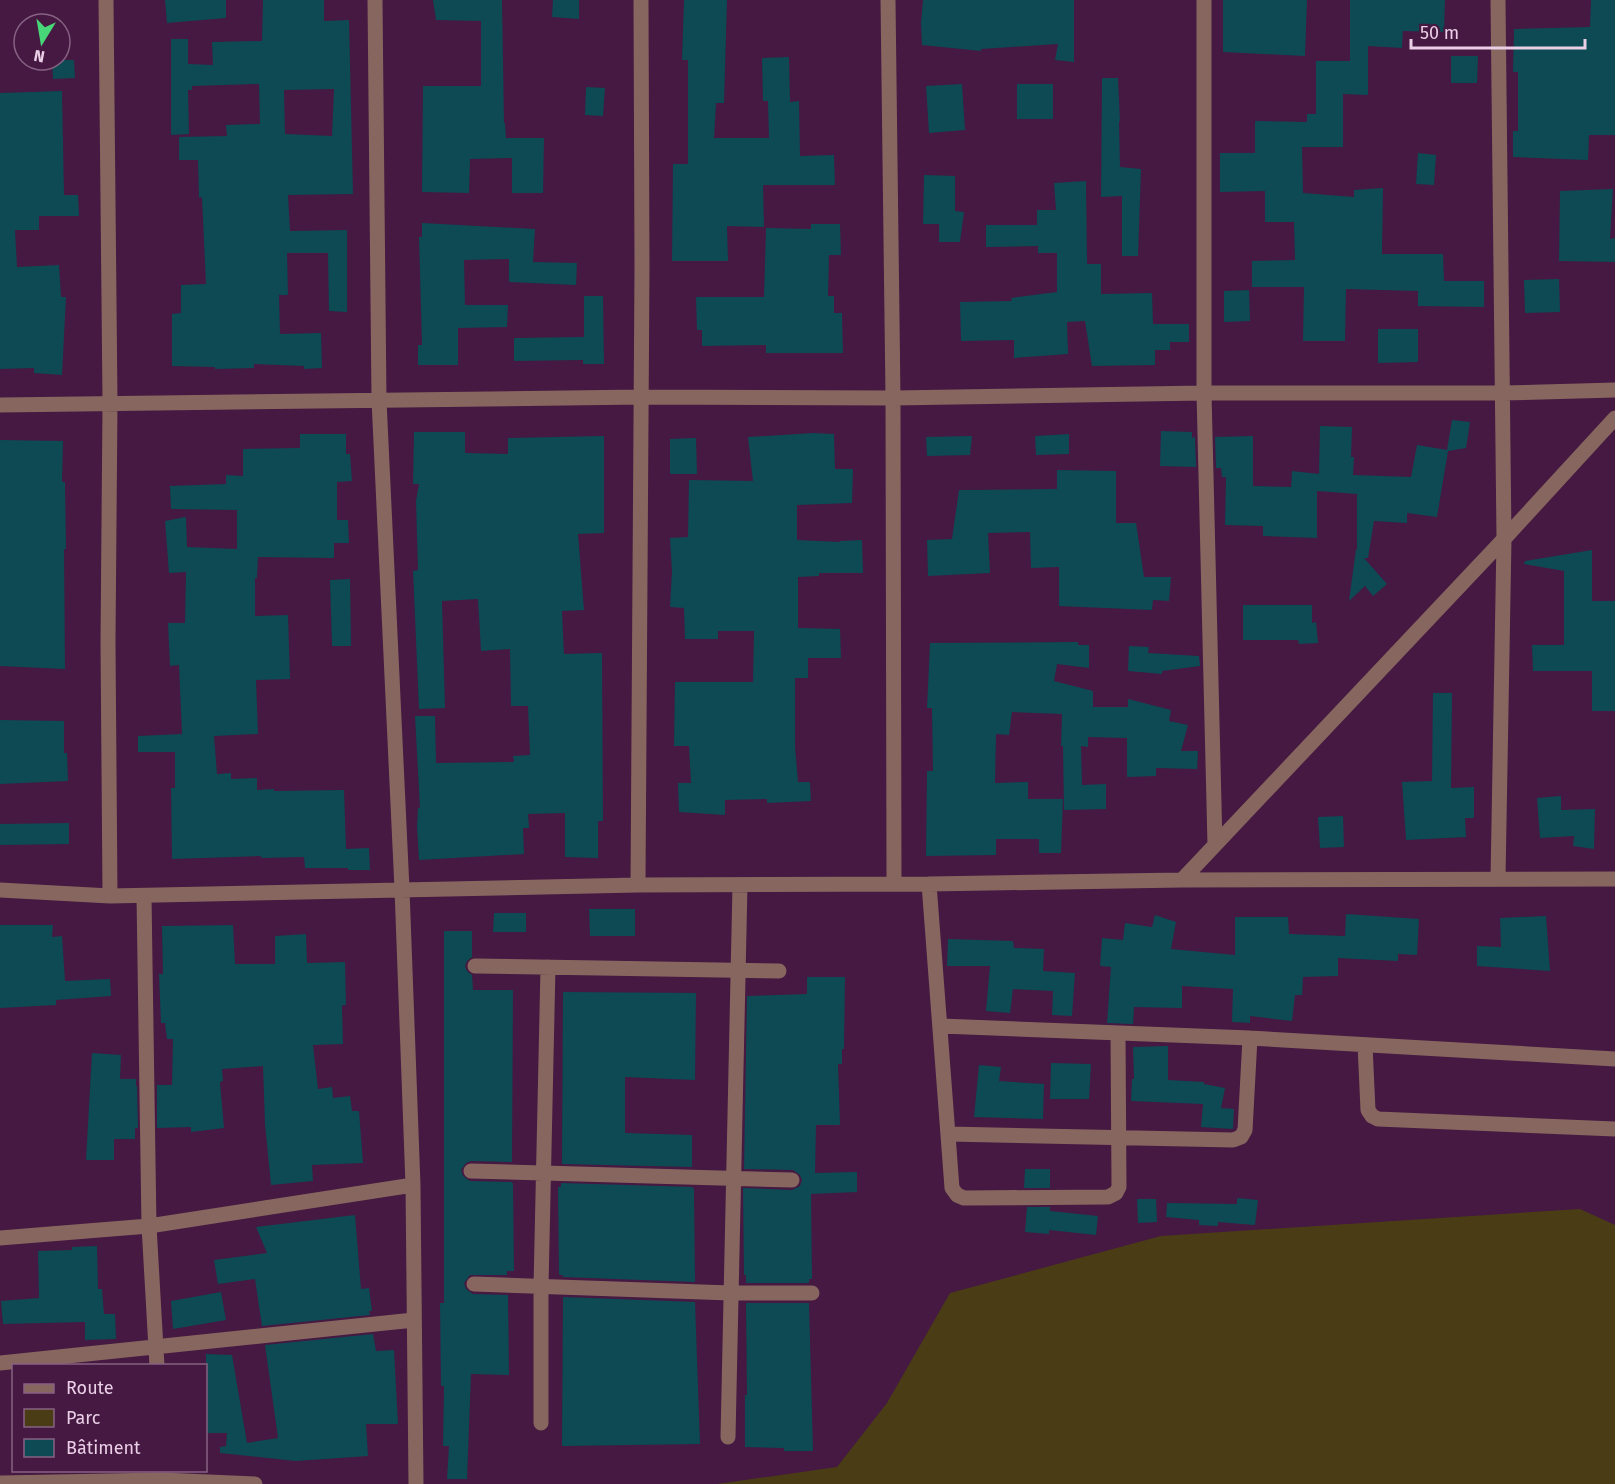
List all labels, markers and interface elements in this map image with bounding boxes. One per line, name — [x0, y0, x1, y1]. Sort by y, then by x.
north arrow — [12, 12, 72, 72]
scale bar — [1411, 12, 1585, 50]
text: 50 m — [1420, 22, 1459, 44]
text: N — [32, 46, 46, 67]
legend — [12, 1364, 207, 1472]
text: Route — [66, 1377, 114, 1399]
text: Parc — [66, 1407, 101, 1429]
text: Bâtiment — [66, 1437, 141, 1459]

